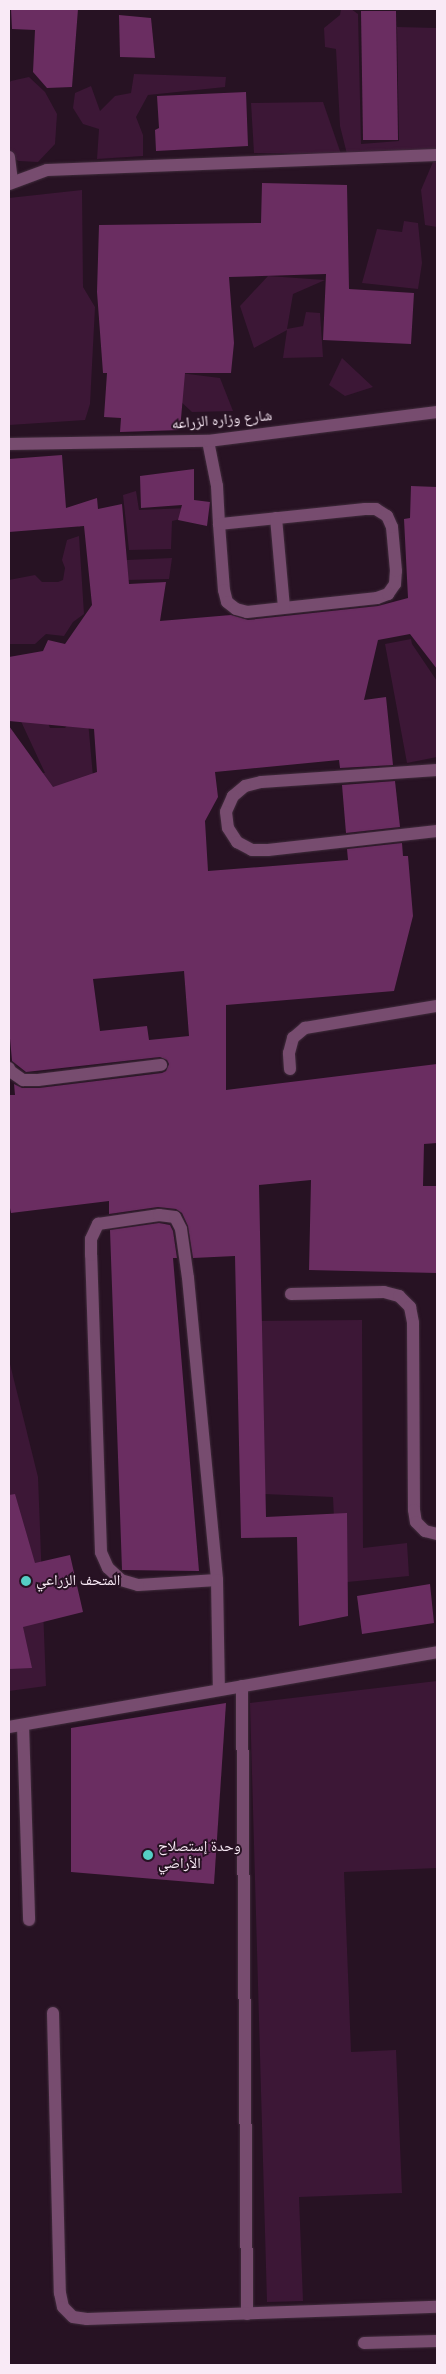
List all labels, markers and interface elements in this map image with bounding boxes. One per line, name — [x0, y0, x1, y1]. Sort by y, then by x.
street label: شارع وزاره الزراعه — [171, 407, 273, 433]
place label: المتحف الزراعي — [36, 1572, 120, 1590]
marker: المتحف الزراعي — [20, 1575, 32, 1587]
place label: وحدة إستصلاح الأراضي — [158, 1837, 241, 1872]
marker: وحدة إستصلاح الأراضي — [142, 1849, 154, 1861]

